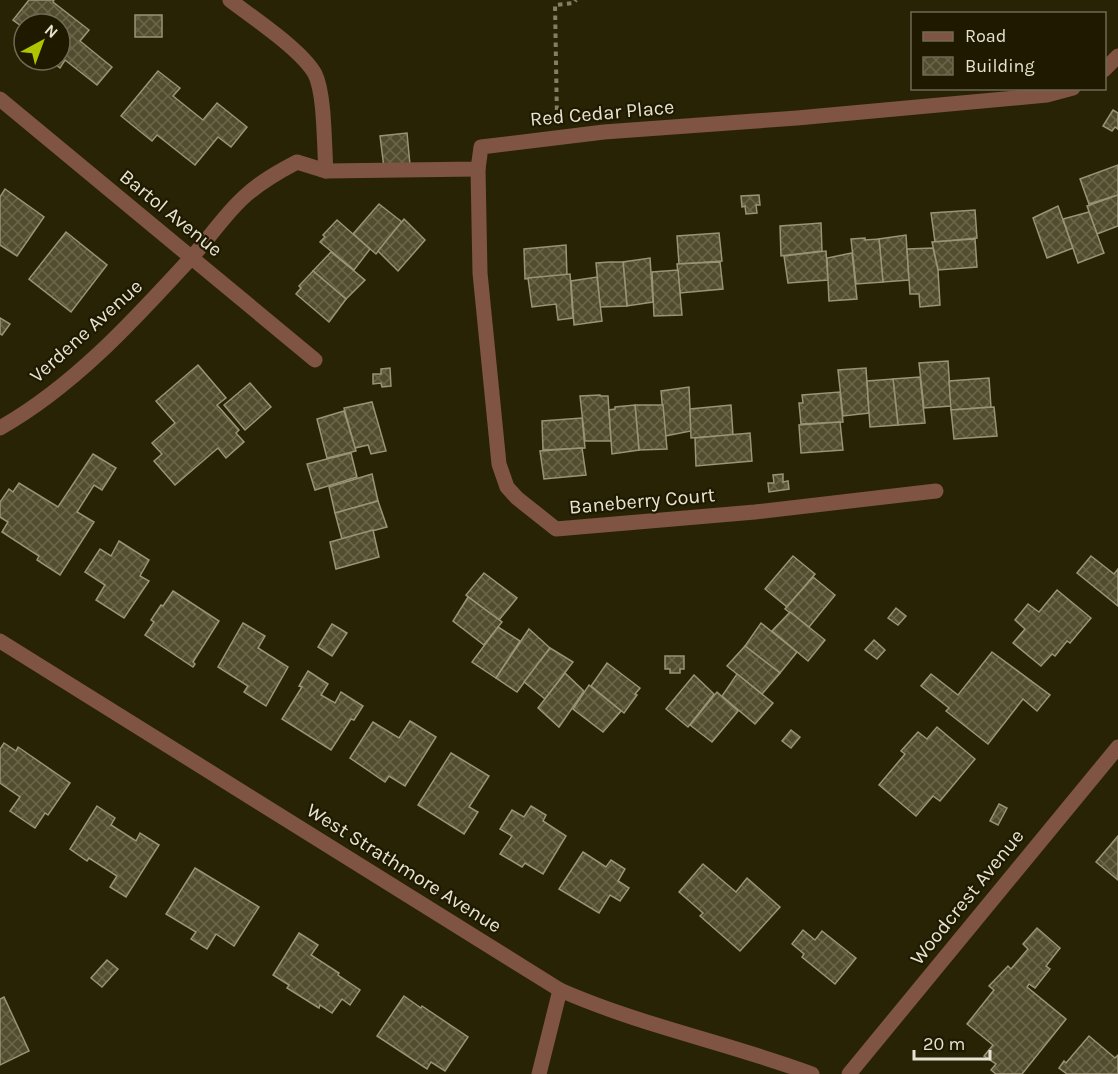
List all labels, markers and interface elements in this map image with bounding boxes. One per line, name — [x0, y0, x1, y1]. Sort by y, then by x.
north arrow — [12, 12, 72, 72]
legend — [911, 12, 1106, 90]
text: N — [41, 20, 62, 42]
text: Road — [965, 25, 1006, 47]
text: Building — [965, 55, 1035, 77]
street label: Red Cedar Place — [529, 95, 675, 131]
street label: Bartol Avenue — [115, 165, 227, 261]
street label: Verdene Avenue — [25, 275, 147, 387]
street label: Baneberry Court — [568, 483, 716, 519]
street label: West Strathmore Avenue — [302, 799, 506, 937]
street label: Woodcrest Avenue — [905, 825, 1029, 969]
scale bar — [914, 1023, 990, 1061]
text: 20 m — [923, 1033, 965, 1055]

